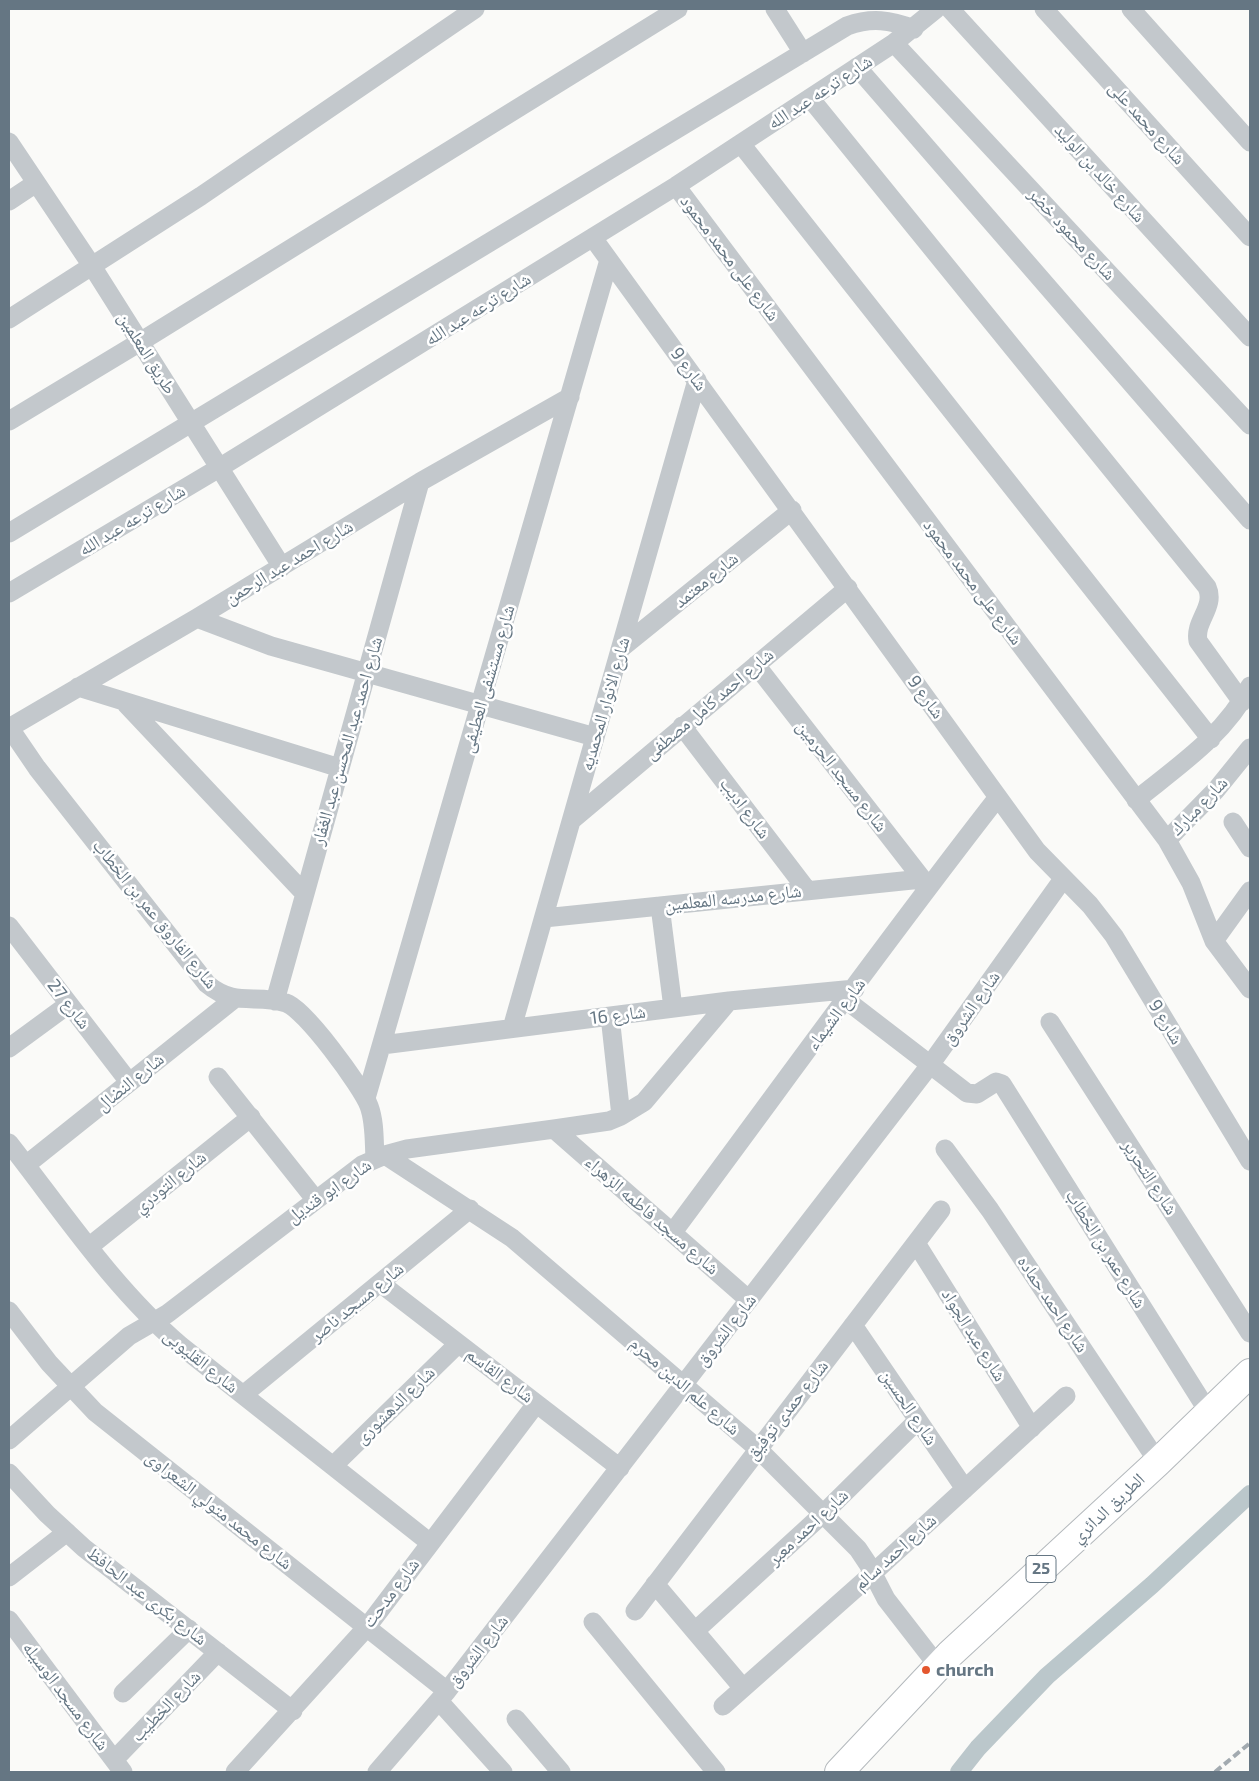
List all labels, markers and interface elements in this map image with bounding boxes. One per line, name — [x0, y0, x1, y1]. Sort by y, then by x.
street label: شارع ترعه عبد الله — [764, 50, 876, 134]
street label: شارع محمد على — [1104, 77, 1190, 169]
street label: شارع خالد بن الوليد — [1050, 119, 1150, 227]
street label: شارع محمود خضر — [1024, 183, 1120, 285]
street label: شارع على محمد محمود — [676, 191, 784, 325]
street label: شارع ترعه عبد الله — [421, 268, 535, 350]
street label: طريق المعلمين — [113, 308, 181, 398]
street label: شارع 9 — [666, 343, 712, 395]
street label: شارع ترعه عبد الله — [75, 480, 189, 560]
street label: شارع احمد عبد الرحمن — [221, 515, 357, 609]
street label: شارع على محمد محمود — [919, 515, 1027, 649]
street label: شارع معتمد — [670, 548, 742, 612]
street label: شارع مستشفى العطيفى — [457, 603, 519, 755]
street label: شارع احمد عبد المحسن عبد الغفار — [307, 634, 387, 848]
street label: شارع الانوار المحمديه — [576, 635, 634, 773]
street label: شارع احمد كامل مصطفى — [640, 644, 778, 764]
street label: شارع 9 — [903, 671, 949, 723]
street label: شارع مسجد الحرمين — [792, 716, 892, 836]
street label: شارع مبارك — [1166, 772, 1232, 840]
street label: شارع اديب — [715, 773, 775, 843]
street label: شارع الفاروق عمر بن الخطاب — [88, 835, 222, 993]
street label: شارع مدرسه المعلمين — [663, 880, 803, 916]
street label: شارع الشروق — [938, 967, 1004, 1049]
street label: شارع الشيماء — [802, 974, 870, 1054]
street label: شارع 27 — [43, 975, 95, 1033]
street label: شارع 9 — [1144, 996, 1188, 1048]
street label: شارع 16 — [589, 1001, 647, 1029]
street label: شارع النضال — [92, 1048, 168, 1116]
street label: شارع التحرير — [1118, 1135, 1182, 1219]
street label: شارع التودري — [129, 1146, 211, 1218]
street label: شارع مسجد فاطمه الزهراء — [581, 1151, 723, 1279]
street label: شارع ابو قنديل — [283, 1154, 375, 1228]
street label: شارع عمر بن الخطاب — [1061, 1186, 1151, 1312]
street label: شارع احمد حماده — [1013, 1251, 1093, 1357]
street label: شارع مسجد ناصر — [306, 1258, 408, 1346]
street label: شارع عبد الجواد — [937, 1285, 1011, 1385]
street label: شارع الشروق — [691, 1290, 761, 1370]
street label: شارع القليوبى — [159, 1324, 243, 1398]
street label: شارع علم الدين محرم — [626, 1332, 744, 1440]
street label: شارع القاسم — [462, 1343, 538, 1407]
street label: شارع حمدى توفيق — [741, 1356, 833, 1464]
street label: شارع الدهشورى — [351, 1362, 439, 1448]
street label: شارع الحسين — [876, 1365, 942, 1449]
street label: شارع محمد متولي الشعراوى — [141, 1446, 297, 1574]
street label: الطريق الدائري — [1067, 1468, 1149, 1548]
street label: شارع احمد معبر — [763, 1484, 853, 1570]
street label: شارع احمد سالم — [849, 1509, 941, 1595]
street label: شارع بكرى عبد الحافظ — [82, 1542, 212, 1650]
street label: شارع مدحت — [358, 1554, 424, 1632]
road number: 25 — [1026, 1556, 1056, 1582]
street label: شارع الشروق — [443, 1611, 513, 1691]
street label: شارع مسجد الوسيله — [18, 1637, 114, 1755]
place label: church — [936, 1659, 994, 1681]
marker: church — [920, 1664, 932, 1676]
street label: شارع الخطيب — [127, 1666, 205, 1746]

